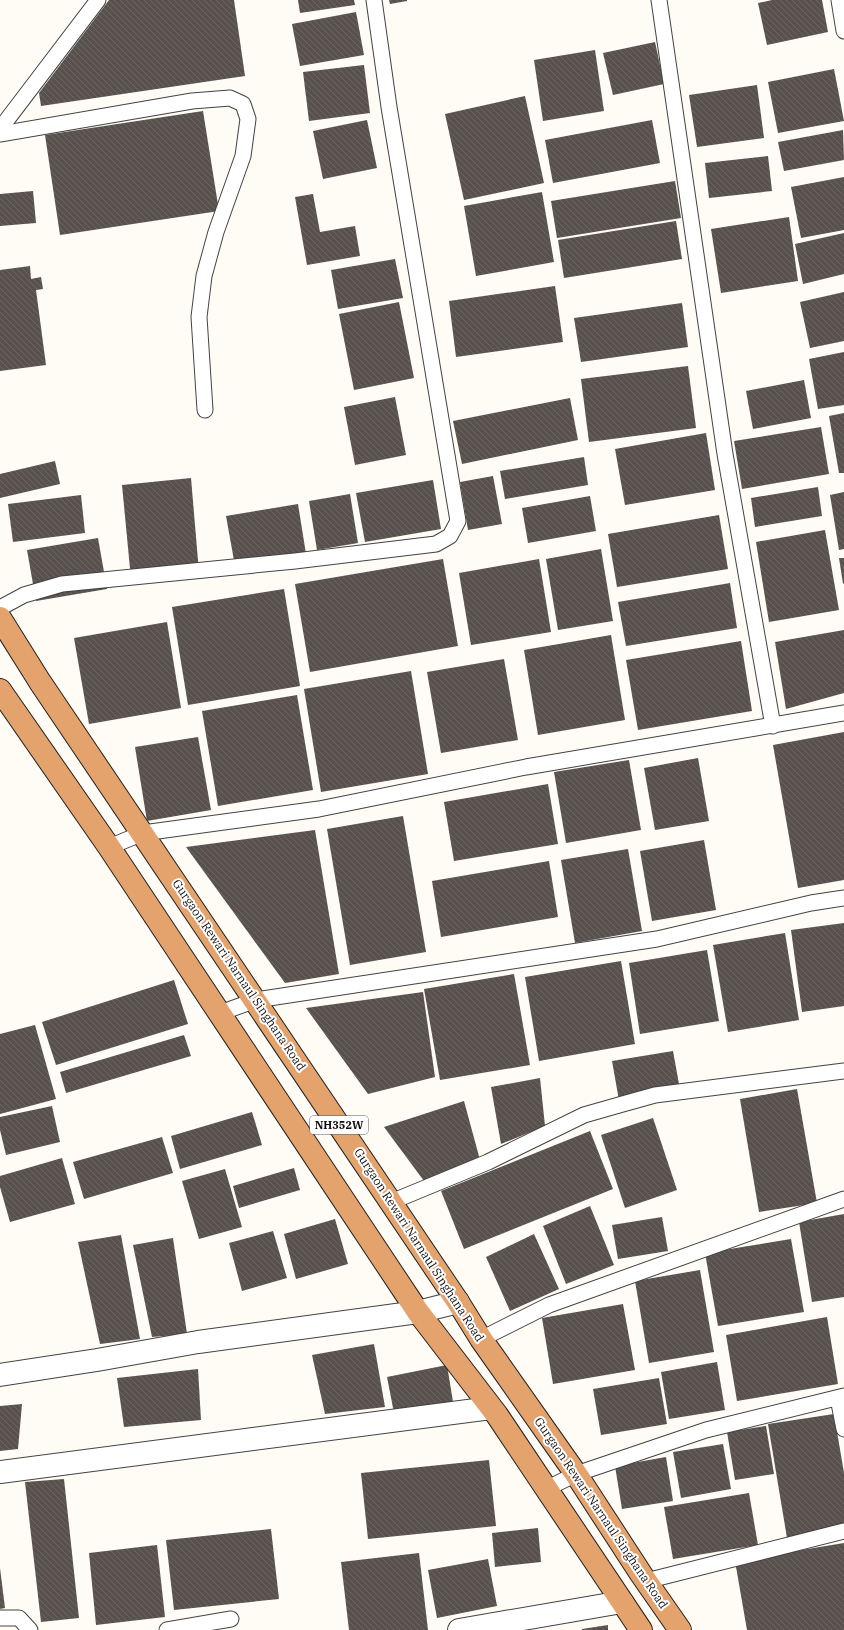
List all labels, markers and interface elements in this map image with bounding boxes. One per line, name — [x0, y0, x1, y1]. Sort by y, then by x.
street label: Gurgaon Rewari Narnaul Singhana Road — [170, 876, 309, 1073]
road number: NH352W — [310, 1116, 368, 1134]
street label: Gurgaon Rewari Narnaul Singhana Road — [351, 1145, 488, 1344]
street label: Gurgaon Rewari Narnaul Singhana Road — [532, 1414, 671, 1611]

